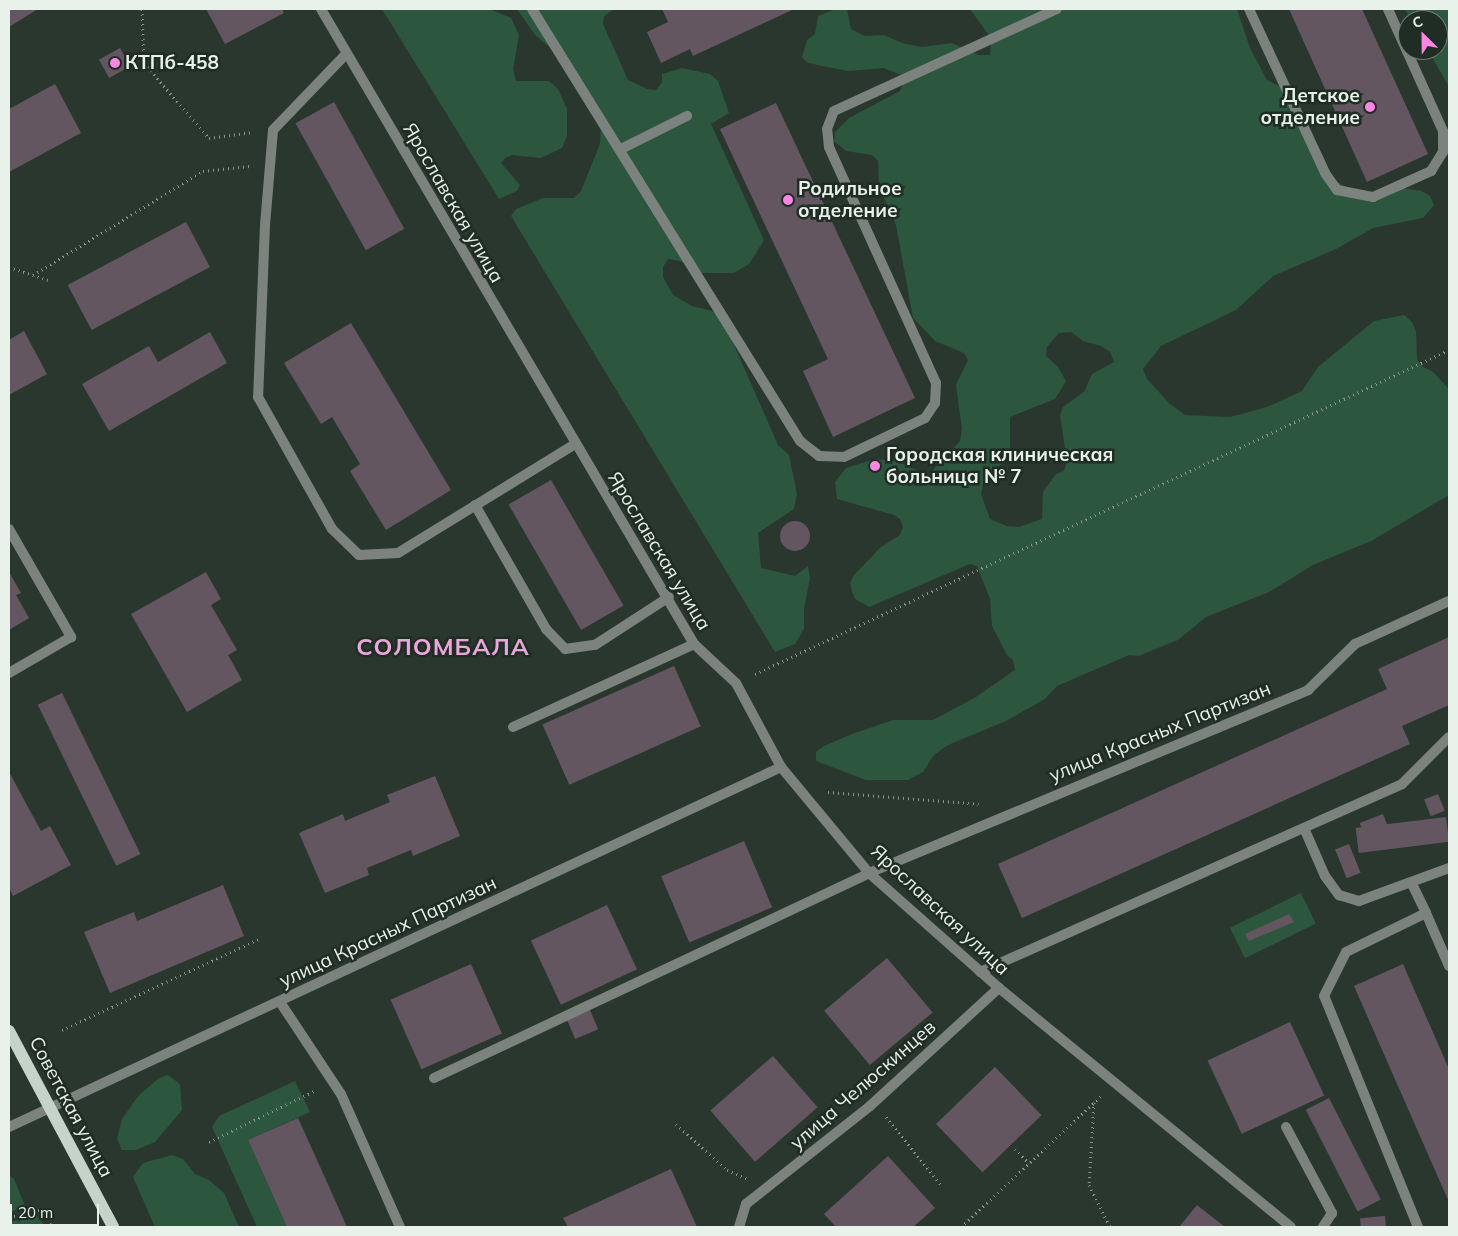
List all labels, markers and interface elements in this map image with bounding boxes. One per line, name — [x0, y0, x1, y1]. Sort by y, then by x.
north arrow — [1398, 10, 1448, 60]
text: С — [1410, 12, 1425, 32]
place label: КТПб-458 — [125, 52, 219, 74]
marker: КТПб-458 — [109, 57, 121, 69]
place label: Детское отделение — [1260, 85, 1360, 129]
marker: Детское отделение — [1364, 101, 1376, 113]
street label: Ярославская улица — [398, 119, 508, 287]
place label: Родильное отделение — [798, 178, 902, 222]
marker: Родильное отделение — [782, 194, 794, 206]
place label: Городская клиническая больница № 7 — [886, 444, 1113, 488]
marker: Городская клиническая больница № 7 — [868, 459, 882, 473]
street label: Ярославская улица — [603, 468, 715, 634]
district label: СОЛОМБАЛА — [355, 633, 531, 661]
street label: улица Красных Партизан — [1046, 677, 1274, 787]
street label: Ярославская улица — [866, 840, 1014, 980]
street label: улица Красных Партизан — [276, 872, 500, 992]
street label: улица Челюскинцев — [786, 1016, 940, 1154]
street label: Советская улица — [24, 1033, 118, 1181]
scale bar — [12, 1194, 101, 1226]
text: 20 m — [18, 1203, 53, 1222]

